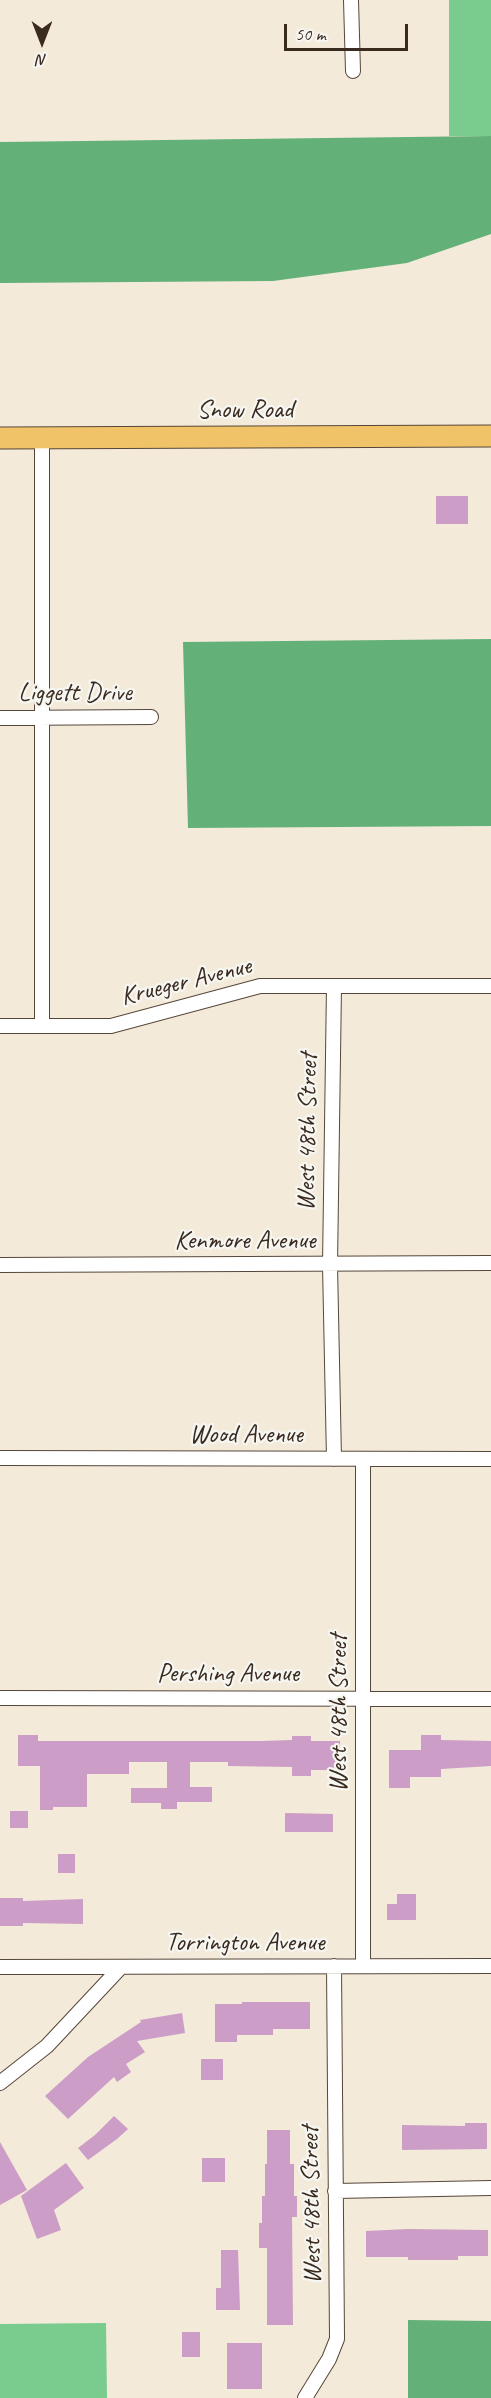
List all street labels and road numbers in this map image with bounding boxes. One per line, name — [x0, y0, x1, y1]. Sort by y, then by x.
street label: Snow Road — [197, 394, 293, 426]
street label: Liggett Drive — [18, 677, 132, 709]
street label: Krueger Avenue — [117, 951, 255, 1013]
street label: West 48th Street — [291, 1053, 325, 1211]
street label: Kenmore Avenue — [175, 1225, 315, 1257]
street label: Wood Avenue — [189, 1419, 303, 1451]
street label: West 48th Street — [323, 1634, 355, 1792]
street label: Pershing Avenue — [157, 1658, 299, 1690]
street label: Torrington Avenue — [166, 1927, 324, 1959]
street label: West 48th Street — [295, 2126, 329, 2284]

